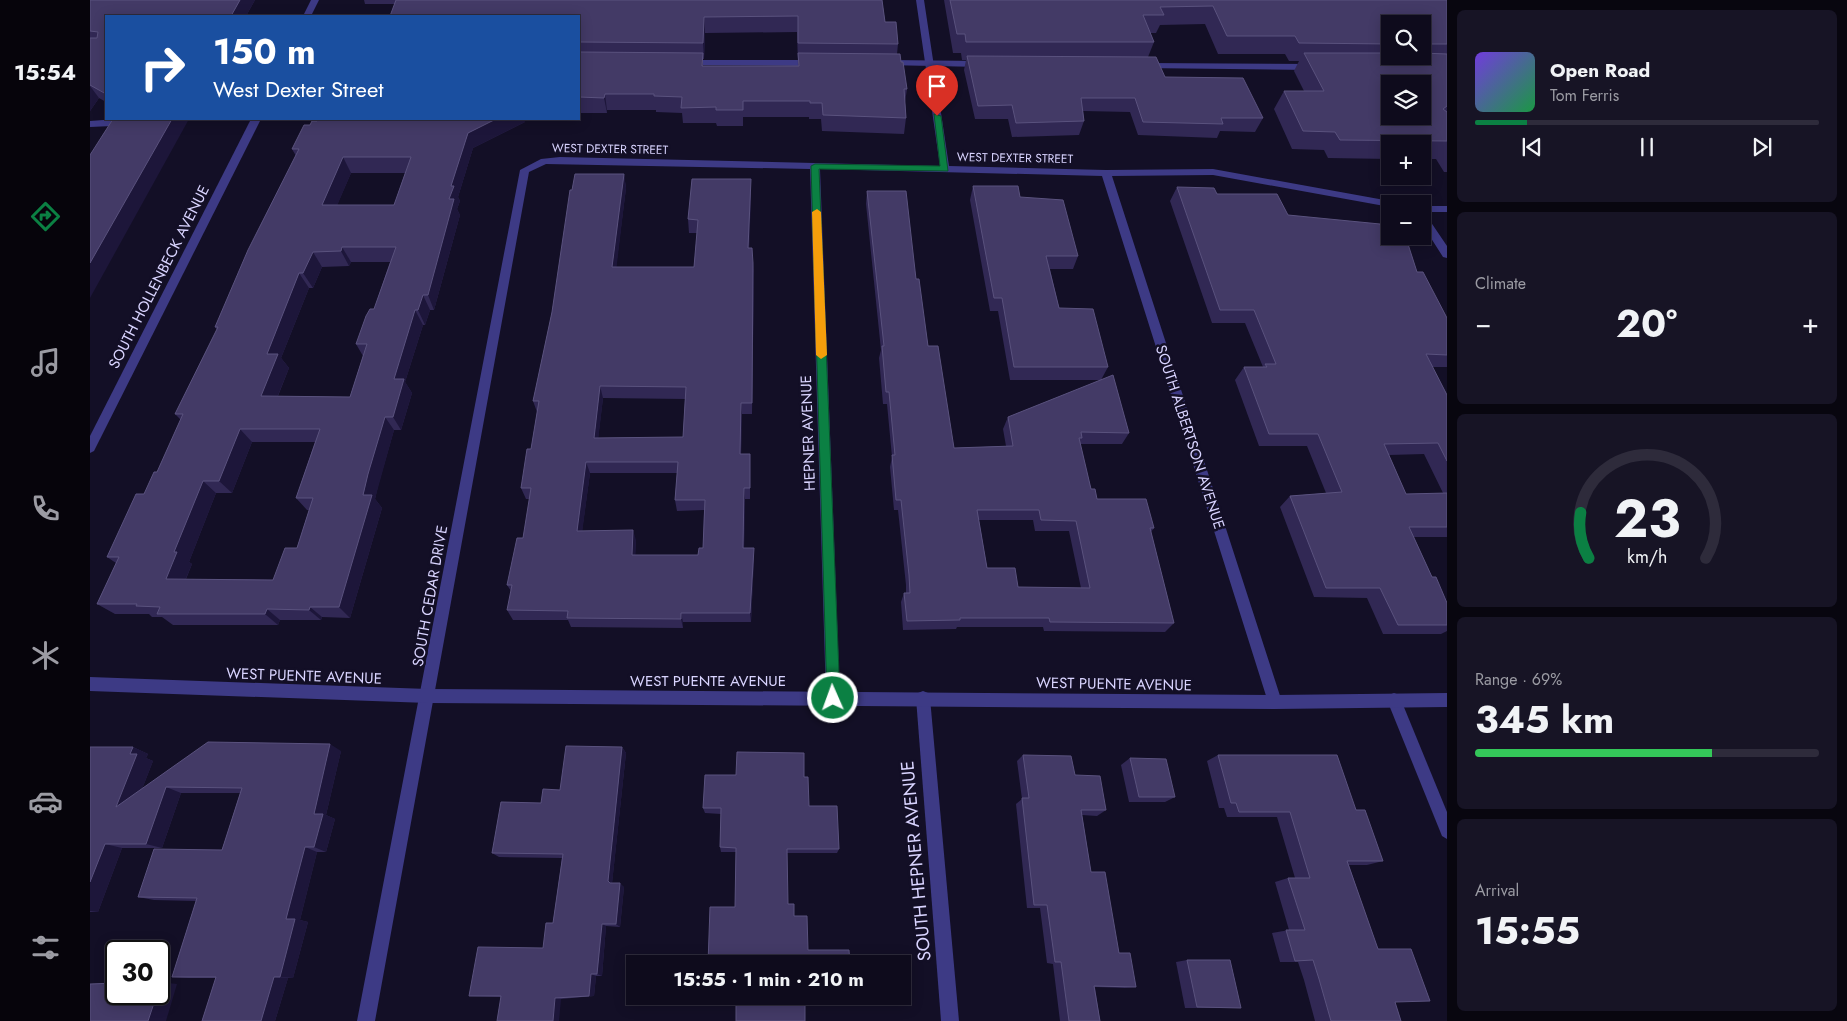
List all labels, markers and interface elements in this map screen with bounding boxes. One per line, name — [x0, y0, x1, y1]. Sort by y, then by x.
map controls — [1381, 15, 1431, 245]
button: search — [1381, 15, 1431, 65]
text: 150 m — [213, 27, 316, 77]
icon: right — [130, 35, 195, 100]
text: 15:54 — [14, 56, 76, 88]
text: Open Road — [1550, 57, 1650, 84]
pin — [916, 65, 958, 116]
icon: arrive — [923, 72, 951, 100]
text: West Dexter Street — [213, 73, 384, 105]
button: layers — [1381, 75, 1431, 125]
text: Tom Ferris — [1550, 84, 1619, 107]
icon: previous — [1518, 133, 1546, 161]
icon: pause — [1633, 133, 1661, 161]
icon: next — [1748, 133, 1776, 161]
button: + — [1381, 135, 1431, 185]
street label: WEST DEXTER STREET — [552, 139, 669, 159]
street label: WEST DEXTER STREET — [957, 148, 1074, 168]
street label: SOUTH HOLLENBECK AVENUE — [103, 181, 215, 373]
button: − — [1381, 195, 1431, 245]
icon: directions — [28, 199, 63, 234]
text: Climate — [1475, 272, 1526, 295]
text: 20° — [1616, 296, 1677, 351]
text: − — [1475, 303, 1492, 344]
text: + — [1802, 303, 1819, 344]
street label: SOUTH ALBERTSON AVENUE — [1150, 342, 1230, 532]
icon: music — [28, 345, 63, 380]
street label: HEPNER AVENUE — [795, 375, 821, 491]
text: 23 — [1614, 481, 1680, 557]
icon: phone — [28, 491, 63, 526]
street label: SOUTH CEDAR DRIVE — [407, 524, 453, 668]
text: km/h — [1627, 544, 1667, 570]
icon: climate — [28, 638, 63, 673]
street label: WEST PUENTE AVENUE — [226, 662, 382, 690]
text: Range · 69% — [1475, 668, 1562, 691]
street label: WEST PUENTE AVENUE — [630, 670, 786, 692]
position arrow — [806, 671, 858, 723]
street label: WEST PUENTE AVENUE — [1036, 672, 1192, 696]
text: 345 km — [1475, 692, 1614, 747]
street label: SOUTH HEPNER AVENUE — [894, 760, 938, 962]
icon: car — [28, 784, 63, 819]
text: Arrival — [1475, 879, 1519, 902]
text: 15:55 — [1475, 903, 1580, 958]
icon: filters — [28, 930, 63, 965]
speed limit sign: 30 — [105, 940, 170, 1005]
text: 15:55 · 1 min · 210 m — [673, 966, 864, 993]

